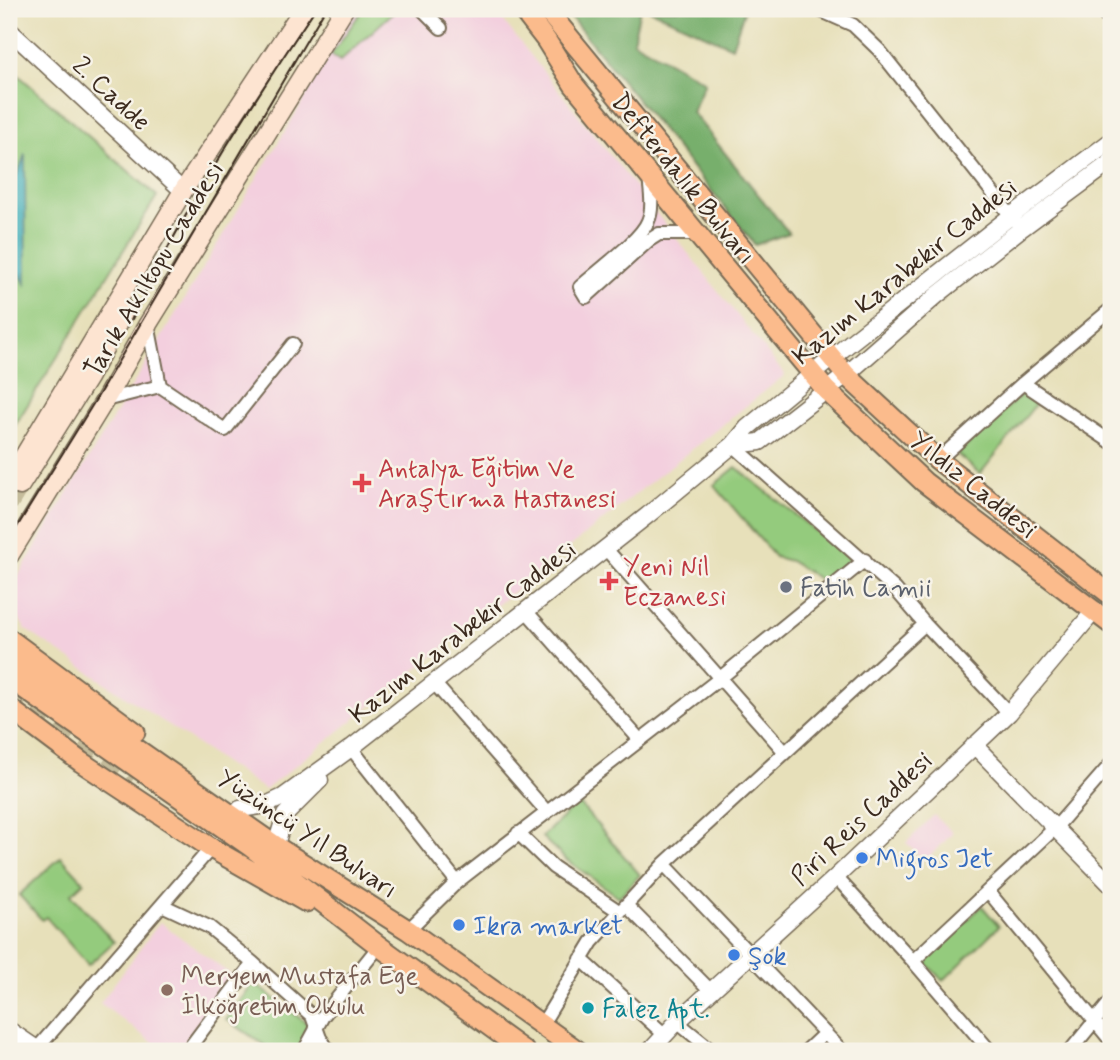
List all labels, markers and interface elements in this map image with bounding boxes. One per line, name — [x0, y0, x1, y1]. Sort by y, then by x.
street label: 2. Cadde — [64, 50, 157, 139]
street label: Defterdalık Bulvarı — [603, 86, 762, 272]
street label: Tarık Akıltopu Caddesi — [77, 156, 233, 384]
street label: Kazım Karabekir Caddesi — [786, 171, 1025, 374]
street label: Yıldız Caddesi — [902, 424, 1043, 547]
place label: Antalya Eğitim Ve Araştırma Hastanesi — [378, 453, 616, 517]
marker: Antalya Eğitim Ve Araştırma Hastanesi — [352, 473, 372, 493]
street label: Kazım Karabekir Caddesi — [343, 533, 584, 732]
place label: Yeni Nil Eczanesi — [623, 551, 726, 615]
place label: Fatih Camii — [800, 572, 931, 606]
marker: Yeni Nil Eczanesi — [601, 573, 617, 589]
marker: Fatih Camii — [778, 579, 794, 595]
street label: Piri Reis Caddesi — [784, 745, 941, 894]
street label: Yüzüncü Yıl Bulvarı — [210, 762, 404, 908]
place label: Migros Jet — [876, 843, 993, 880]
marker: Migros Jet — [854, 850, 870, 866]
place label: Ikra market — [473, 910, 623, 944]
marker: Ikra market — [451, 917, 467, 933]
place label: Şok — [748, 940, 787, 974]
marker: Şok — [726, 947, 742, 963]
place label: Meryem Mustafa Ege İlköğretim Okulu — [181, 960, 418, 1024]
marker: Meryem Mustafa Ege İlköğretim Okulu — [159, 982, 175, 998]
place label: Falez Apt. — [602, 993, 710, 1030]
marker: Falez Apt. — [580, 1000, 596, 1016]

